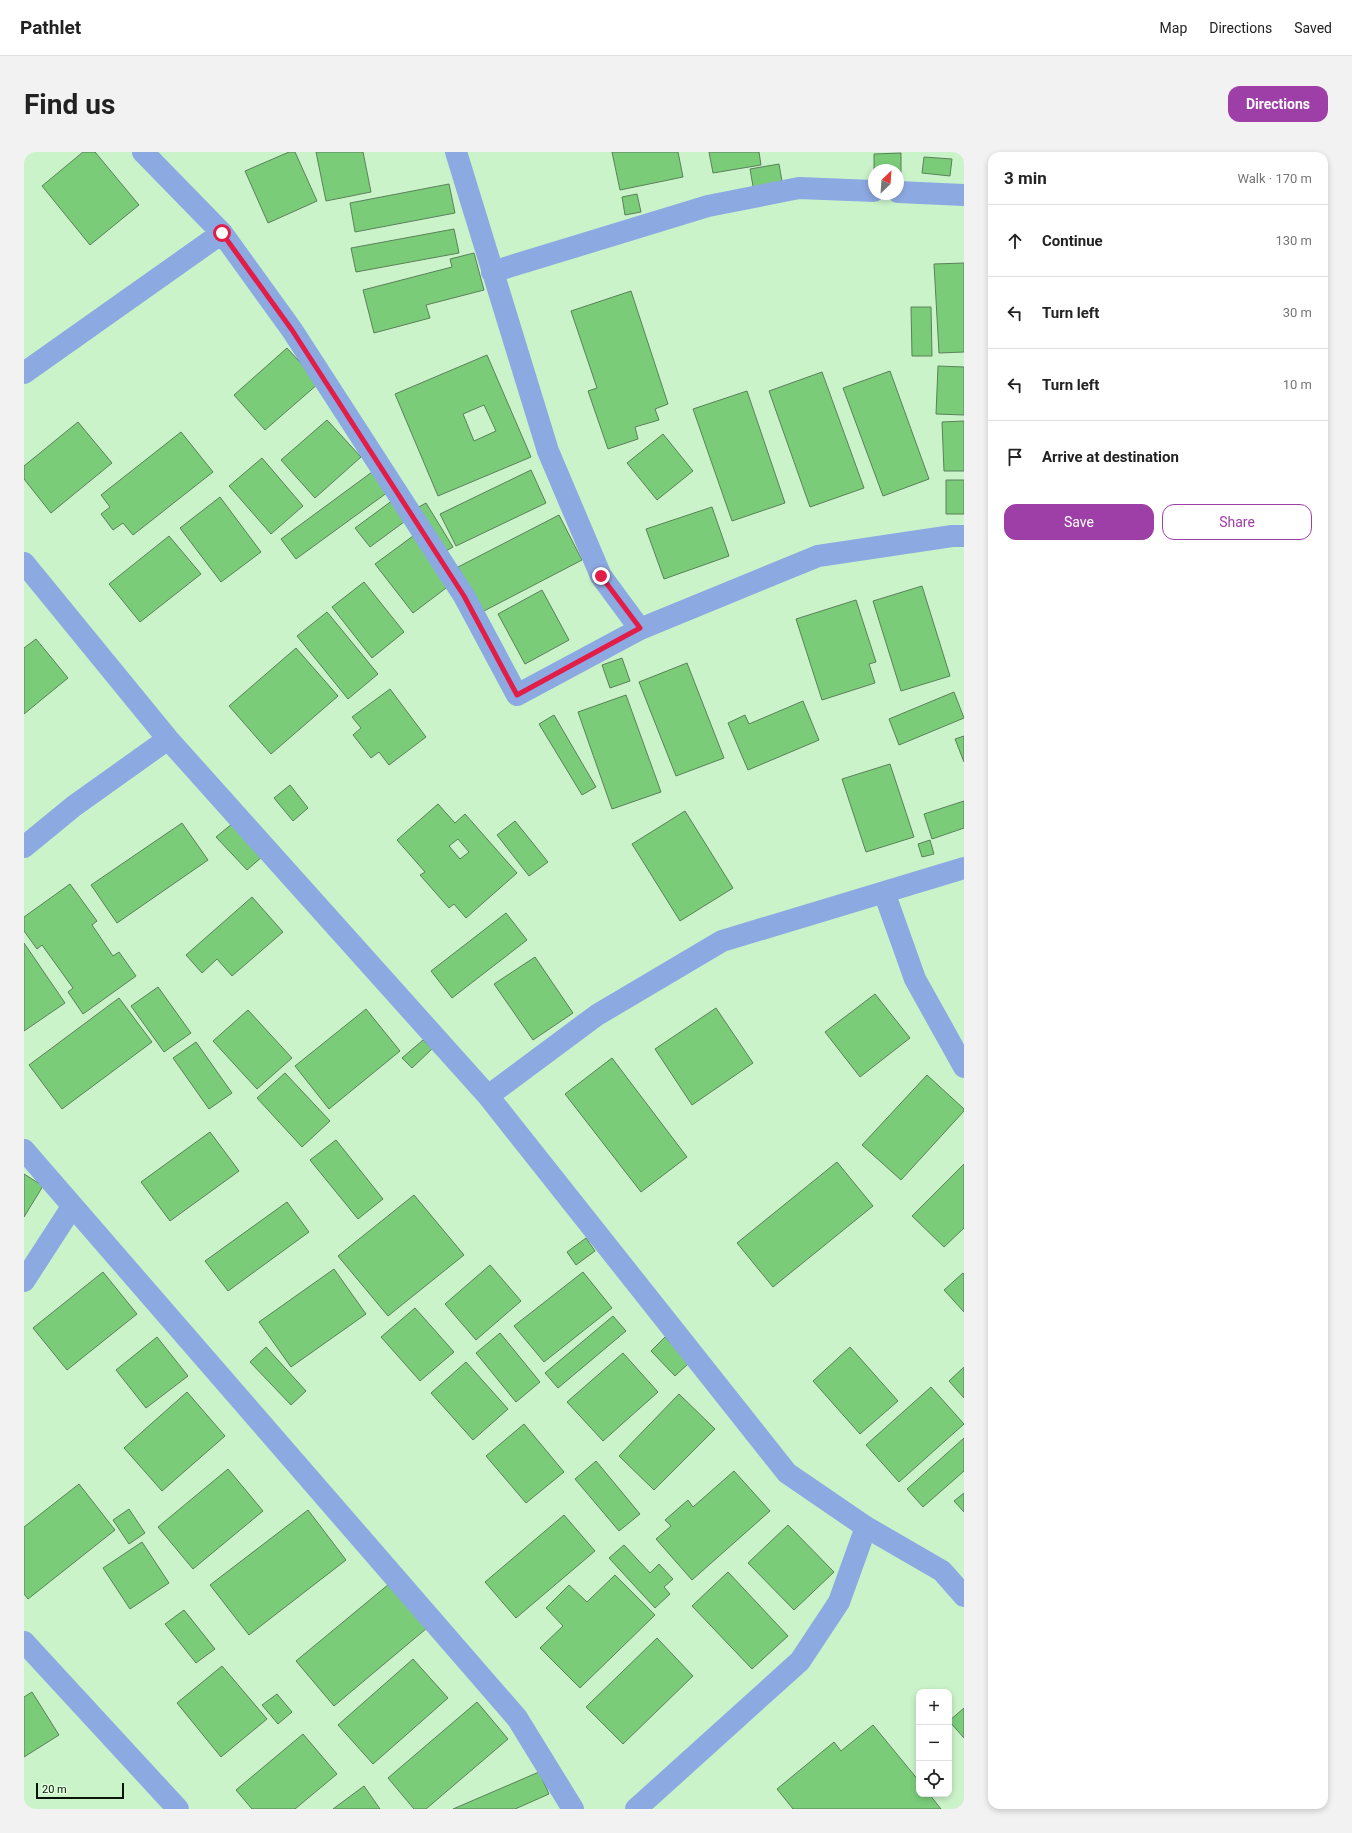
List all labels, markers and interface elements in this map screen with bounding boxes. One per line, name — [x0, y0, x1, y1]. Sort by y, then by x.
text: Pathlet — [20, 16, 81, 39]
text: Map — [1160, 20, 1187, 36]
text: Directions — [1209, 20, 1272, 36]
text: Saved — [1294, 20, 1332, 36]
button: Directions — [1228, 86, 1328, 122]
text: Find us — [24, 88, 115, 121]
north arrow — [868, 164, 904, 200]
text: 3 min — [1004, 168, 1047, 188]
text: Walk · 170 m — [1237, 171, 1312, 186]
route start — [213, 224, 231, 242]
icon: ahead — [1004, 230, 1026, 252]
text: Continue — [1042, 232, 1103, 250]
text: 130 m — [1275, 233, 1312, 248]
icon: left — [1004, 302, 1026, 324]
text: Turn left — [1042, 304, 1099, 322]
text: 30 m — [1283, 305, 1312, 320]
icon: left — [1004, 374, 1026, 396]
text: Turn left — [1042, 376, 1099, 394]
text: 10 m — [1283, 377, 1312, 392]
icon: arrive — [1004, 446, 1026, 468]
text: Arrive at destination — [1042, 448, 1179, 466]
button: Save — [1004, 504, 1154, 540]
button: Share — [1162, 504, 1312, 540]
route end — [592, 567, 610, 585]
map controls — [916, 1689, 952, 1797]
button: + — [916, 1689, 952, 1725]
button: − — [916, 1725, 952, 1761]
button: locate — [916, 1761, 952, 1797]
scale bar — [36, 1781, 124, 1800]
text: 20 m — [42, 1783, 67, 1796]

